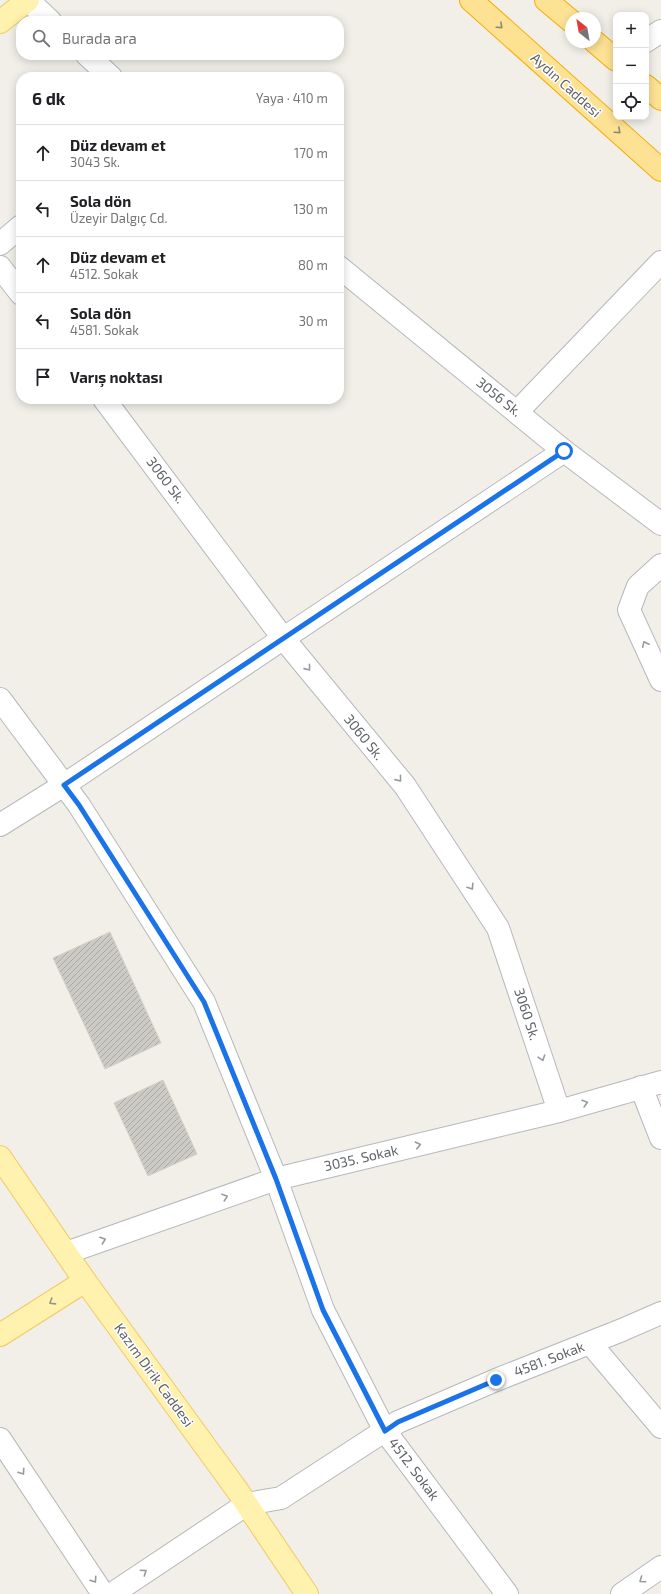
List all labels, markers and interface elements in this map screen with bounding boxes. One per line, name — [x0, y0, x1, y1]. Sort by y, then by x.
north arrow — [565, 12, 601, 48]
map controls — [613, 12, 649, 120]
button: + — [613, 12, 649, 48]
search box — [16, 16, 344, 60]
one-way arrow — [495, 21, 503, 29]
icon: search — [30, 27, 52, 49]
text: Burada ara — [62, 29, 137, 47]
button: − — [613, 48, 649, 84]
street label: Aydın Caddesi — [528, 49, 605, 121]
button: locate — [613, 84, 649, 120]
text: 6 dk — [32, 88, 65, 108]
text: Yaya · 410 m — [256, 90, 328, 106]
one-way arrow — [613, 127, 621, 134]
text: Düz devam et — [70, 136, 166, 154]
icon: ahead — [32, 142, 54, 164]
text: 170 m — [294, 145, 328, 161]
text: 3043 Sk. — [70, 154, 120, 170]
text: Sola dön — [70, 192, 131, 210]
icon: left — [32, 198, 54, 220]
text: 130 m — [293, 201, 328, 217]
text: Üzeyir Dalgıç Cd. — [70, 210, 167, 226]
text: Düz devam et — [70, 248, 166, 266]
icon: ahead — [32, 254, 54, 276]
text: 80 m — [298, 257, 328, 273]
text: 4512. Sokak — [70, 266, 138, 282]
text: Sola dön — [70, 304, 131, 322]
icon: left — [32, 310, 54, 332]
text: 30 m — [299, 313, 328, 329]
text: 4581. Sokak — [70, 322, 139, 338]
icon: arrive — [32, 366, 54, 388]
text: Varış noktası — [70, 368, 163, 386]
street label: 3056 Sk. — [473, 373, 525, 420]
route start — [555, 442, 573, 460]
street label: 3060 Sk. — [143, 453, 189, 506]
one-way arrow — [642, 641, 650, 649]
one-way arrow — [304, 663, 311, 670]
street label: 3060 Sk. — [341, 710, 388, 763]
one-way arrow — [395, 775, 402, 782]
one-way arrow — [467, 883, 474, 890]
street label: 3060 Sk. — [511, 986, 544, 1042]
one-way arrow — [537, 1055, 545, 1062]
one-way arrow — [582, 1100, 588, 1108]
street label: 3035. Sokak — [322, 1141, 400, 1174]
one-way arrow — [415, 1141, 421, 1149]
one-way arrow — [222, 1193, 229, 1201]
one-way arrow — [99, 1236, 106, 1245]
one-way arrow — [49, 1297, 56, 1305]
street label: Kazım Dirik Caddesi — [111, 1320, 198, 1430]
street label: 4581. Sokak — [511, 1337, 587, 1380]
route end — [487, 1371, 505, 1389]
street label: 4512. Sokak — [385, 1434, 443, 1503]
one-way arrow — [17, 1467, 24, 1474]
one-way arrow — [140, 1569, 147, 1577]
one-way arrow — [639, 1575, 646, 1582]
one-way arrow — [89, 1576, 97, 1583]

